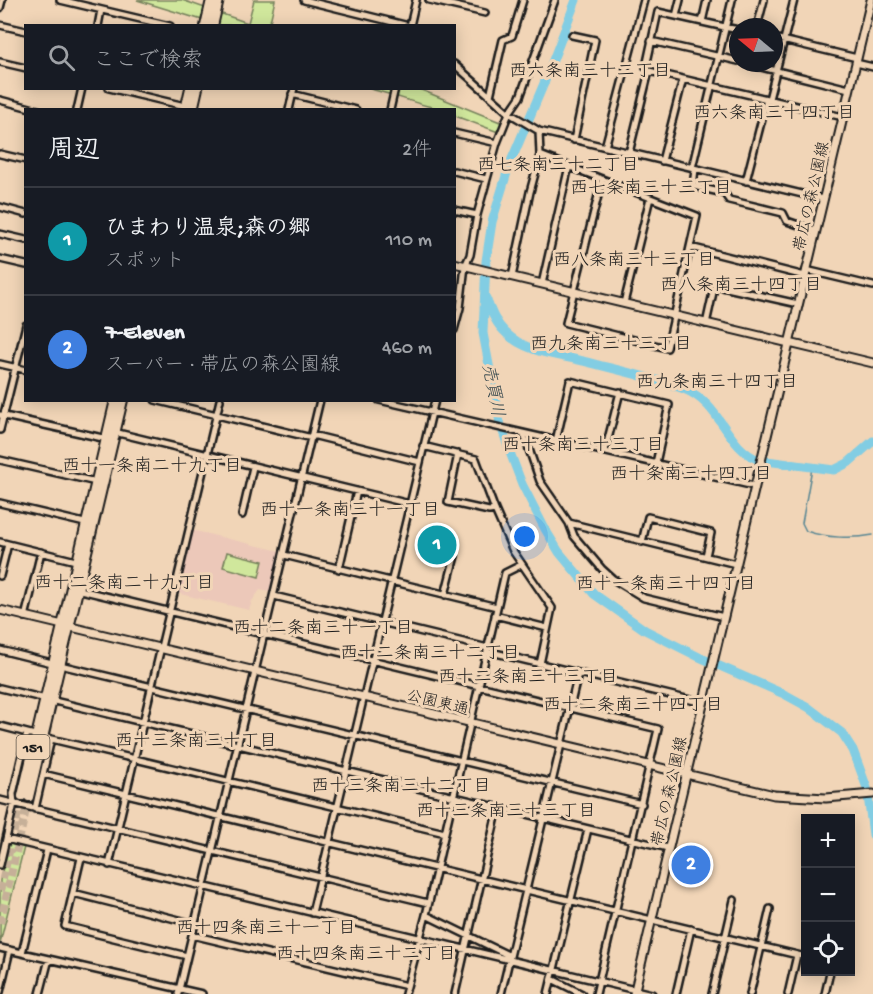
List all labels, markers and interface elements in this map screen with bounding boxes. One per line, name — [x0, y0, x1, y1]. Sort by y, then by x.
north arrow — [729, 18, 783, 72]
search box — [24, 24, 456, 90]
icon: search — [45, 41, 78, 74]
text: ここで検索 — [93, 49, 203, 75]
district label: 西六条南三十二丁目 — [509, 61, 671, 83]
district label: 西六条南三十四丁目 — [693, 103, 855, 125]
text: 周辺 — [48, 137, 100, 168]
text: 2件 — [402, 140, 432, 163]
street label: 帯広の森公園線 — [790, 140, 835, 253]
district label: 西七条南三十二丁目 — [477, 155, 639, 177]
district label: 西七条南三十三丁目 — [570, 178, 732, 200]
text: ひまわり温泉;森の郷 — [105, 217, 310, 243]
text: 1 — [63, 230, 72, 253]
text: 110 m — [386, 230, 432, 253]
district label: 西八条南三十三丁目 — [553, 250, 715, 272]
text: スポット — [105, 251, 185, 274]
district label: 西八条南三十四丁目 — [660, 275, 822, 297]
text: 7-Eleven — [105, 321, 185, 347]
district label: 西九条南三十三丁目 — [530, 334, 692, 356]
text: 2 — [63, 338, 72, 361]
text: 460 m — [382, 338, 432, 361]
text: スーパー · 帯広の森公園線 — [105, 355, 340, 378]
water label: 売買川 — [476, 362, 508, 419]
district label: 西九条南三十四丁目 — [636, 372, 798, 394]
district label: 西十条南三十三丁目 — [502, 435, 664, 457]
district label: 西十一条南二十九丁目 — [62, 456, 242, 478]
district label: 西十条南三十四丁目 — [610, 464, 772, 486]
district label: 西十一条南三十一丁目 — [260, 500, 440, 522]
pin: 1 — [418, 522, 456, 568]
your location — [510, 522, 539, 551]
district label: 西十二条南二十九丁目 — [34, 573, 214, 595]
district label: 西十一条南三十四丁目 — [576, 574, 756, 596]
district label: 西十二条南三十一丁目 — [233, 618, 413, 640]
district label: 西十二条南三十二丁目 — [340, 643, 520, 665]
district label: 西十二条南三十三丁目 — [438, 667, 618, 689]
street label: 公園東通 — [404, 685, 471, 721]
district label: 西十二条南三十四丁目 — [543, 695, 723, 717]
district label: 西十三条南三十丁目 — [115, 731, 277, 753]
road number: 151 — [16, 735, 50, 759]
street label: 帯広の森公園線 — [648, 735, 693, 848]
district label: 西十三条南三十二丁目 — [311, 776, 491, 798]
district label: 西十三条南三十三丁目 — [416, 801, 596, 823]
map controls — [801, 814, 855, 976]
button: + — [801, 814, 855, 868]
pin: 2 — [672, 842, 710, 888]
button: − — [801, 868, 855, 922]
district label: 西十四条南三十一丁目 — [176, 918, 356, 940]
button: locate — [801, 922, 855, 976]
district label: 西十四条南三十二丁目 — [276, 944, 456, 966]

